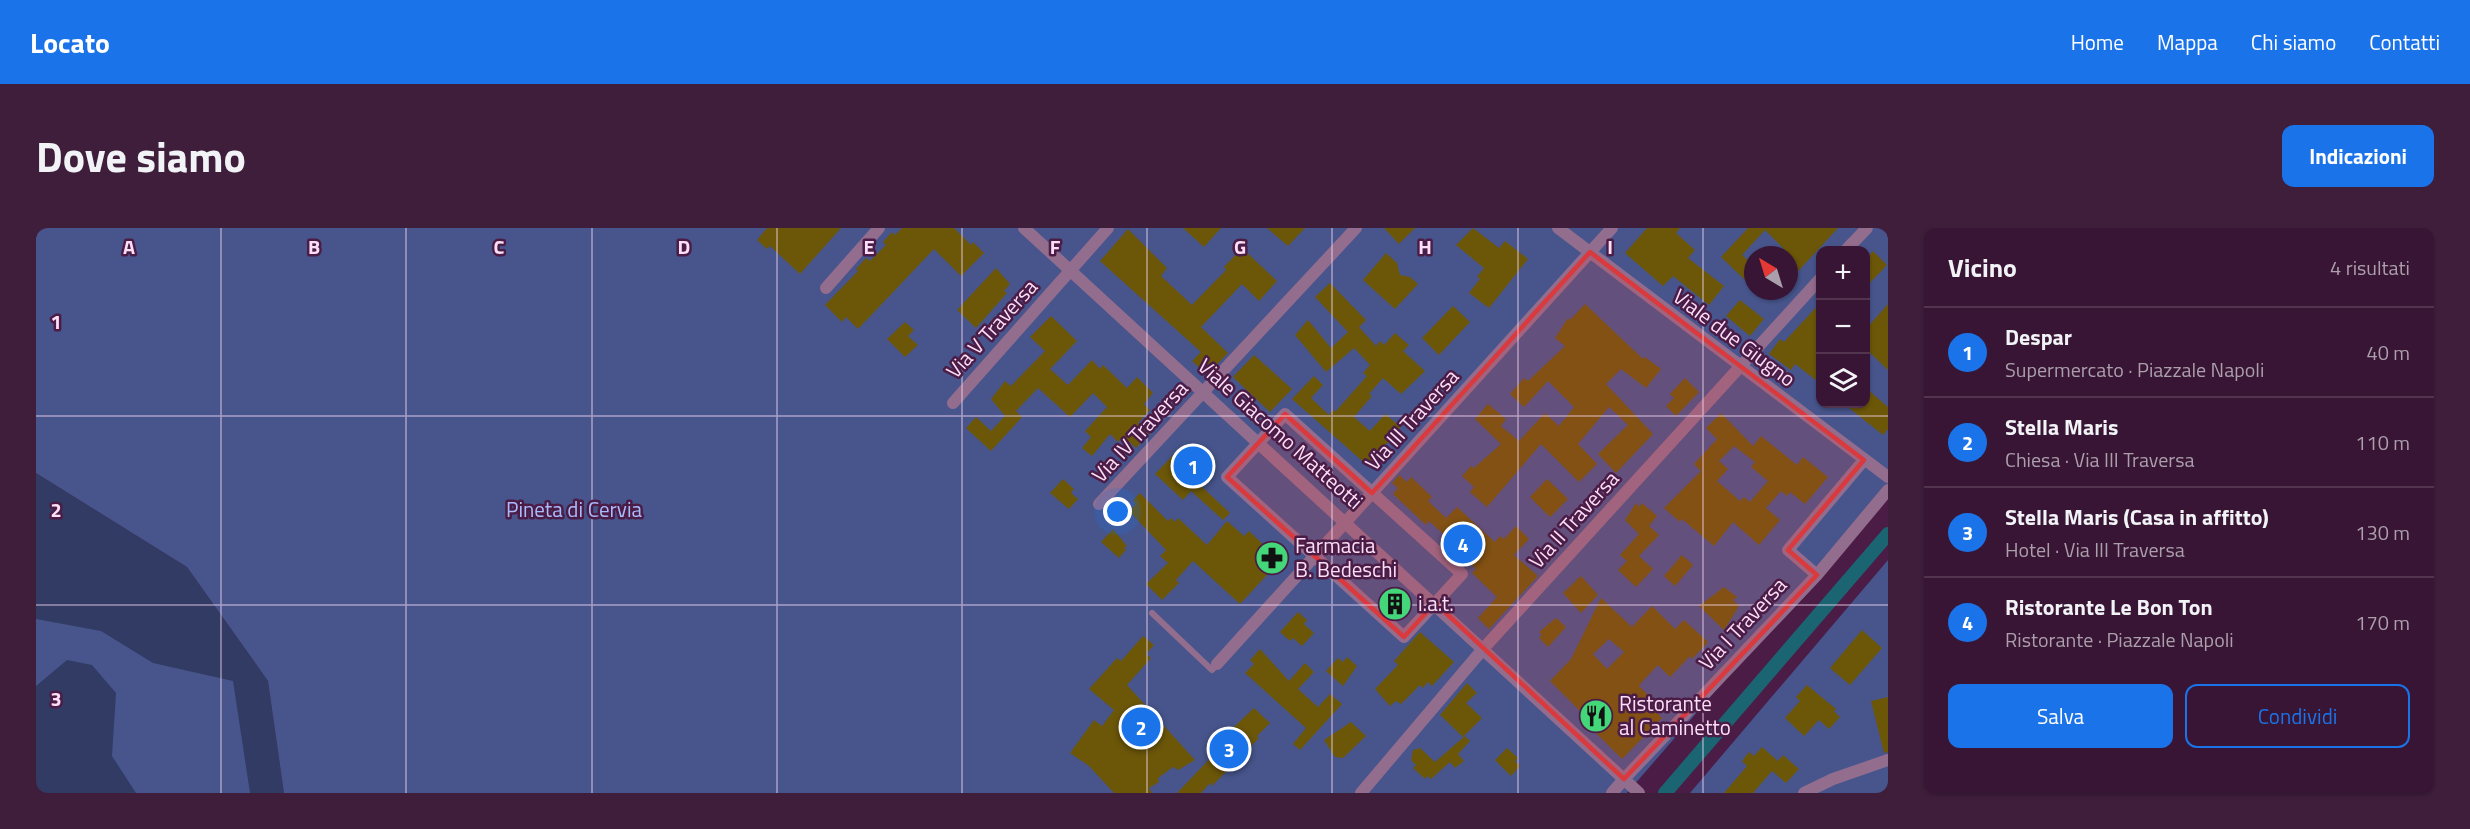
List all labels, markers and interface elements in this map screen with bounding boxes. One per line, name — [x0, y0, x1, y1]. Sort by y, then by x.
text: Locato — [30, 21, 110, 64]
text: Home — [2071, 26, 2124, 58]
text: Mappa — [2157, 26, 2218, 58]
text: Chi siamo — [2251, 26, 2336, 58]
text: Contatti — [2369, 26, 2440, 58]
text: Dove siamo — [36, 124, 246, 188]
button: Indicazioni — [2282, 125, 2434, 187]
text: A — [123, 231, 135, 262]
text: B — [308, 231, 320, 262]
text: C — [494, 231, 505, 262]
text: D — [678, 231, 690, 262]
text: E — [863, 231, 875, 262]
text: F — [1050, 231, 1061, 262]
text: G — [1234, 231, 1246, 262]
text: H — [1418, 231, 1432, 262]
text: I — [1607, 231, 1613, 262]
north arrow — [1744, 246, 1798, 300]
map controls — [1816, 246, 1870, 408]
button: + — [1816, 246, 1870, 300]
text: Vicino — [1948, 248, 2017, 287]
text: 4 risultati — [2330, 252, 2410, 283]
street label: Via V Traversa — [938, 271, 1045, 385]
street label: Viale due Giugno — [1666, 280, 1803, 394]
button: − — [1816, 300, 1870, 354]
text: 1 — [50, 306, 62, 337]
text: Despar — [2005, 320, 2072, 354]
text: 1 — [1962, 337, 1973, 368]
text: 40 m — [2366, 337, 2410, 368]
street label: Viale Giacomo Matteotti — [1191, 350, 1370, 516]
button: layers — [1816, 354, 1870, 408]
text: Supermercato · Piazzale Napoli — [2005, 354, 2264, 385]
street label: Via III Traversa — [1357, 361, 1466, 477]
street label: Via IV Traversa — [1084, 373, 1195, 489]
text: Stella Maris — [2005, 410, 2118, 444]
text: 2 — [1962, 427, 1973, 458]
text: 110 m — [2355, 427, 2410, 458]
pin: 1 — [1174, 444, 1212, 488]
text: Chiesa · Via III Traversa — [2005, 444, 2195, 475]
street label: Via II Traversa — [1521, 463, 1626, 575]
park label: Pineta di Cervia — [506, 493, 642, 525]
text: 2 — [50, 494, 62, 525]
your location — [1103, 497, 1132, 526]
text: Stella Maris (Casa in affitto) — [2005, 500, 2269, 534]
text: 3 — [1962, 517, 1973, 548]
text: 130 m — [2355, 517, 2410, 548]
pin: 4 — [1444, 522, 1482, 566]
place label: Farmacia B. Bedeschi — [1295, 529, 1397, 585]
text: Hotel · Via III Traversa — [2005, 534, 2185, 565]
pharmacy icon: Farmacia B. Bedeschi — [1254, 540, 1290, 576]
street label: Via I Traversa — [1691, 569, 1794, 677]
building icon: i.a.t. — [1377, 586, 1413, 622]
place label: i.a.t. — [1418, 587, 1454, 619]
text: Ristorante Le Bon Ton — [2005, 590, 2213, 624]
text: 4 — [1962, 607, 1973, 638]
text: 170 m — [2355, 607, 2410, 638]
text: Ristorante · Piazzale Napoli — [2005, 624, 2234, 655]
text: 3 — [50, 683, 62, 714]
button: Salva — [1948, 684, 2173, 748]
button: Condividi — [2185, 684, 2410, 748]
place label: Ristorante al Caminetto — [1619, 687, 1731, 743]
restaurant icon: Ristorante al Caminetto — [1578, 698, 1614, 734]
pin: 2 — [1122, 704, 1160, 750]
pin: 3 — [1210, 726, 1248, 772]

